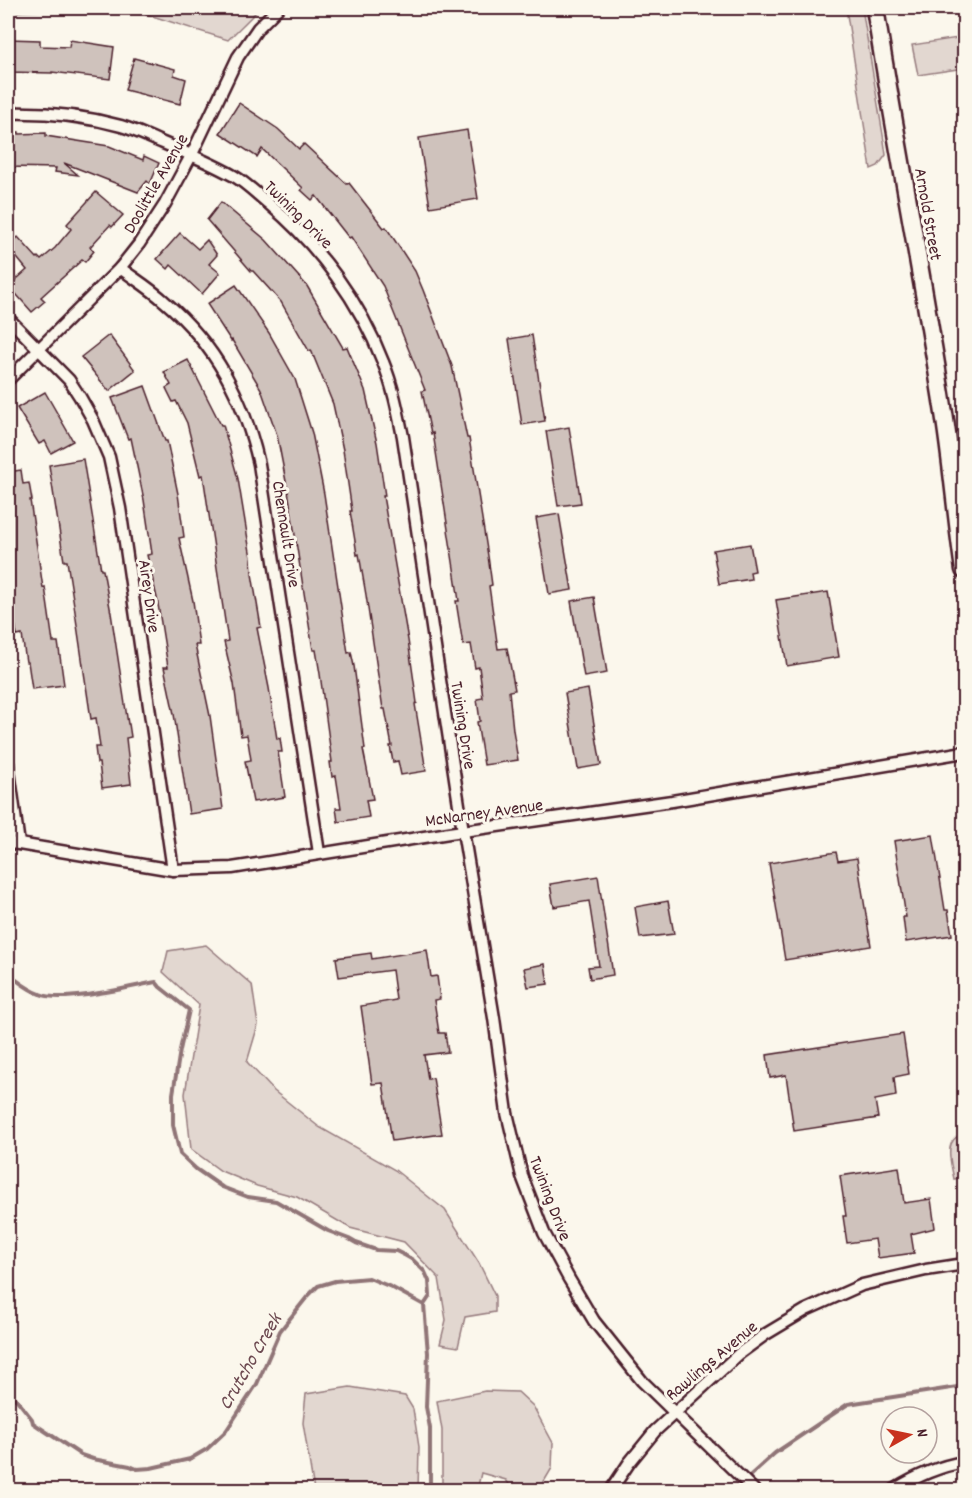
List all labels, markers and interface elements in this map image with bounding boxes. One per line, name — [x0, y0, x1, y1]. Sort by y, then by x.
street label: Doolittle Avenue — [118, 130, 196, 239]
street label: Arnold Street — [906, 166, 947, 263]
street label: Twining Drive — [257, 176, 337, 256]
street label: Chennault Drive — [264, 479, 305, 590]
street label: Airey Drive — [130, 558, 165, 635]
street label: Twining Drive — [442, 680, 481, 771]
street label: McNarney Avenue — [424, 794, 545, 835]
street label: Twining Drive — [521, 1153, 576, 1245]
water label: Crutcho Creek — [213, 1308, 291, 1416]
street label: Rawlings Avenue — [661, 1316, 764, 1408]
north arrow — [879, 1405, 939, 1465]
text: N — [909, 1427, 933, 1439]

